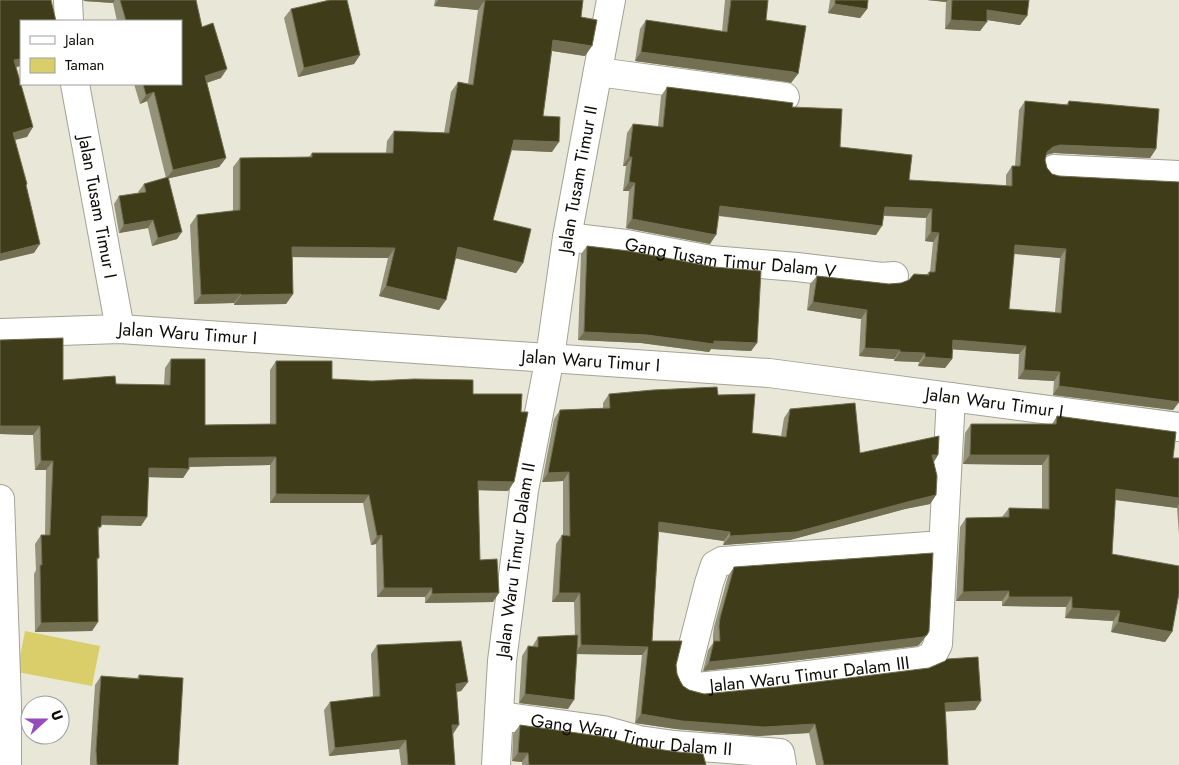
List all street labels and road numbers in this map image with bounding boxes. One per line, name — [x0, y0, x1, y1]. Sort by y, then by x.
street label: Jalan Tusam Timur II — [552, 103, 604, 257]
street label: Jalan Tusam Timur I — [71, 131, 123, 281]
street label: Gang Tusam Timur Dalam V — [623, 231, 838, 285]
street label: Jalan Waru Timur I — [116, 316, 258, 351]
street label: Jalan Waru Timur I — [519, 343, 661, 379]
street label: Jalan Waru Timur I — [922, 380, 1065, 425]
street label: Jalan Waru Timur Dalam II — [489, 460, 542, 661]
street label: Jalan Waru Timur Dalam III — [706, 650, 911, 699]
street label: Gang Waru Timur Dalam II — [529, 707, 733, 762]

